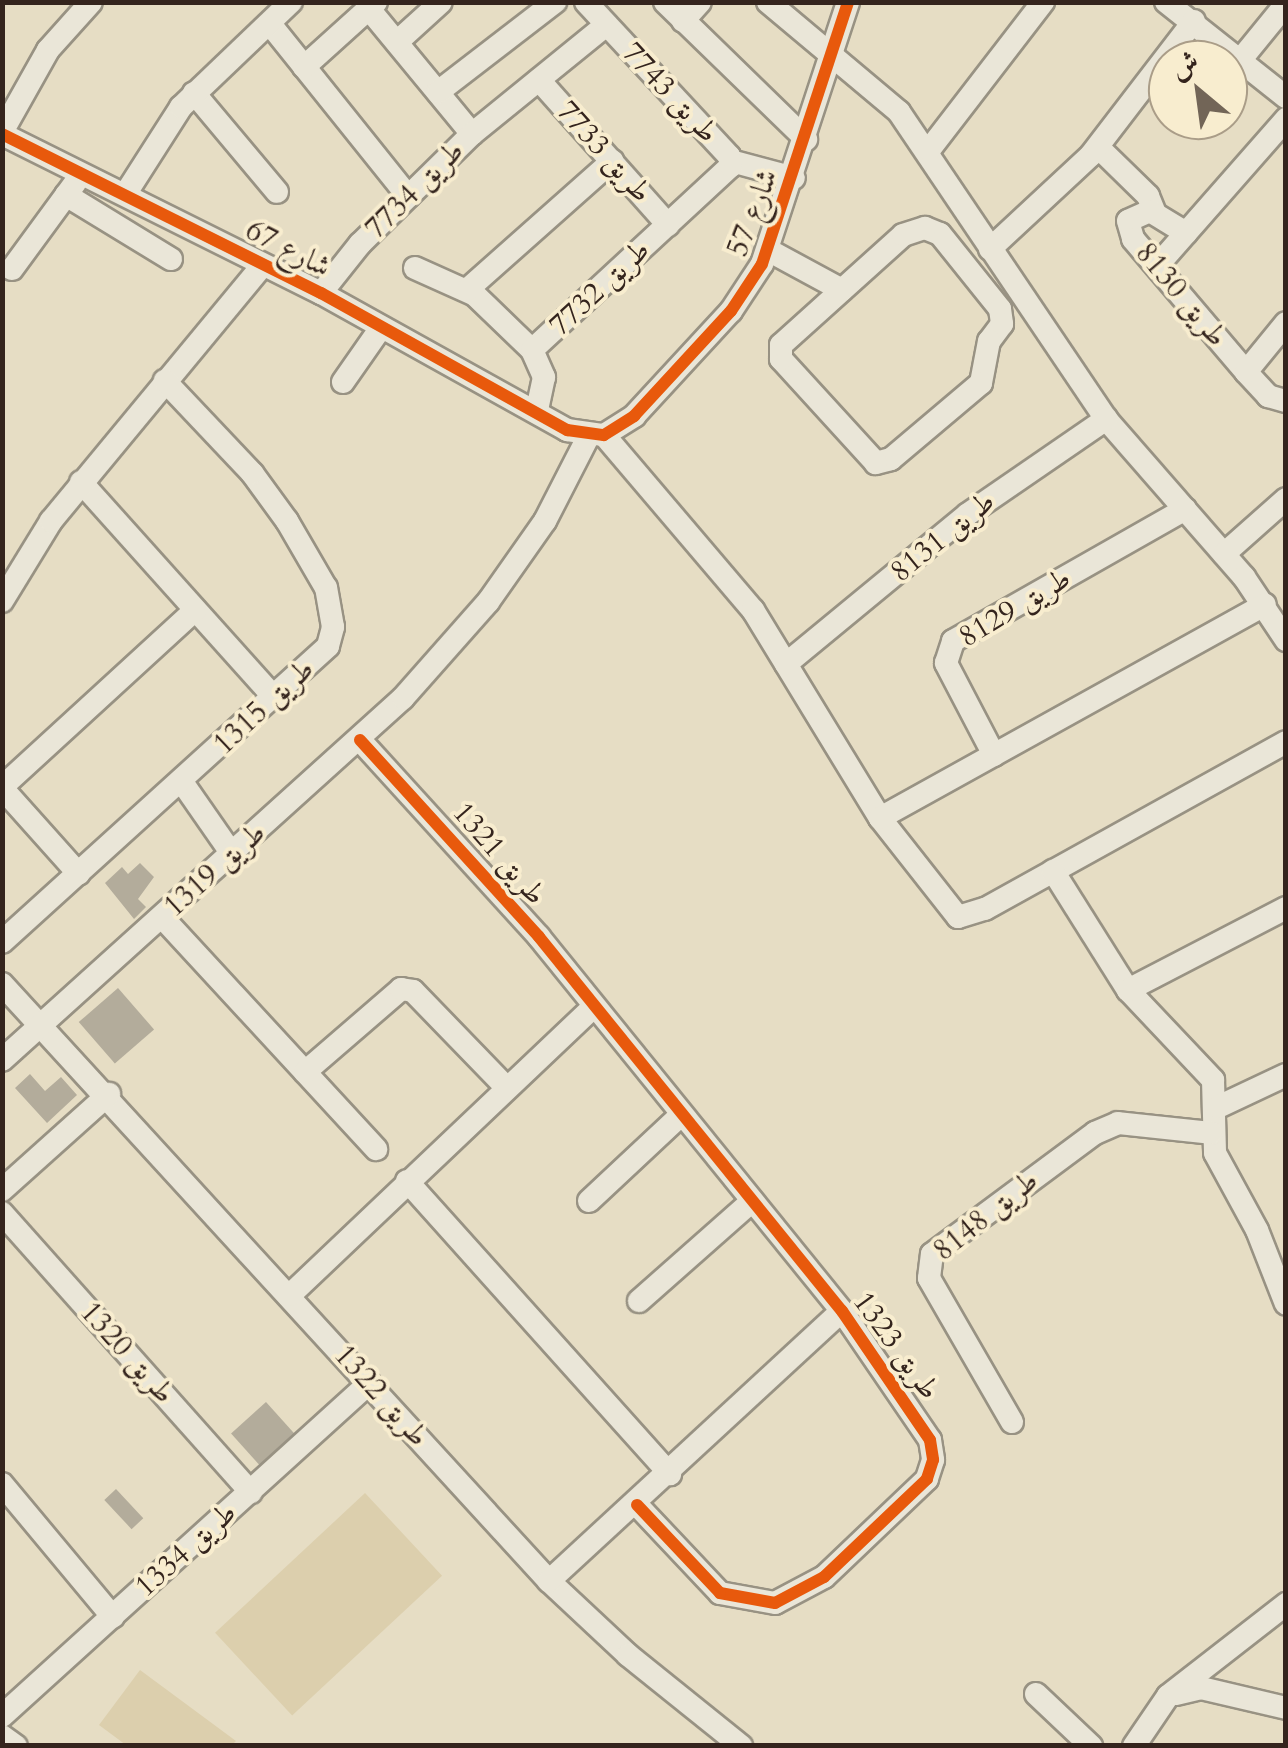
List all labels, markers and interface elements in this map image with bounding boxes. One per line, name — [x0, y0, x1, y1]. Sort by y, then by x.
street label: طريق 7743 — [614, 35, 726, 151]
north arrow — [1148, 40, 1248, 140]
text: ش — [1163, 42, 1206, 89]
street label: طريق 7733 — [549, 94, 659, 210]
street label: طريق 7734 — [358, 133, 472, 247]
street label: شارع 57 — [720, 164, 786, 262]
street label: شارع 67 — [239, 212, 337, 286]
street label: طريق 7732 — [542, 232, 658, 344]
street label: طريق 8130 — [1127, 236, 1235, 354]
street label: طريق 8131 — [883, 484, 1003, 590]
street label: طريق 8129 — [952, 561, 1078, 655]
street label: طريق 1315 — [206, 651, 322, 763]
street label: طريق 1321 — [445, 795, 553, 913]
street label: طريق 1319 — [157, 815, 273, 925]
street label: طريق 8148 — [926, 1163, 1046, 1269]
street label: طريق 1323 — [845, 1285, 947, 1407]
street label: طريق 1320 — [72, 1295, 182, 1411]
street label: طريق 1322 — [326, 1338, 436, 1454]
street label: طريق 1334 — [128, 1495, 244, 1605]

